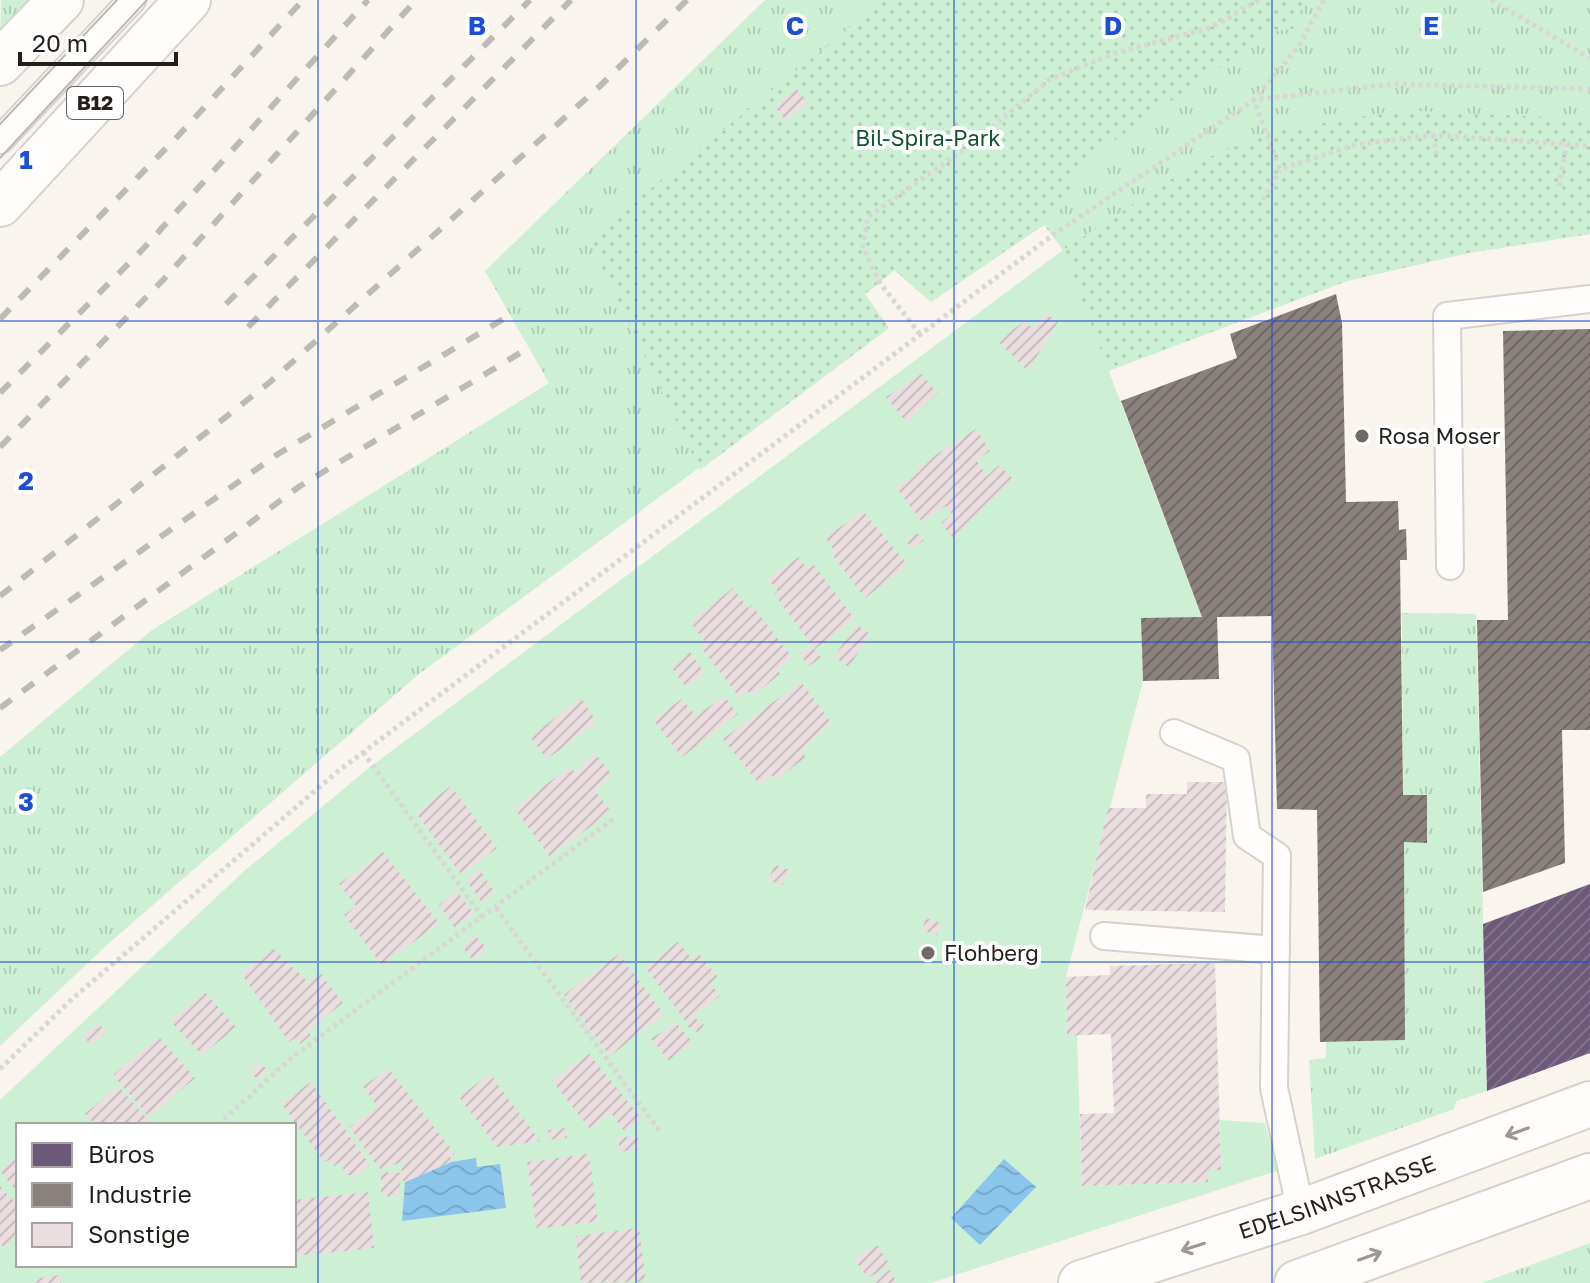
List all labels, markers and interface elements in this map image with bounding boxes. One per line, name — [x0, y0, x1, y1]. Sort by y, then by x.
text: B — [468, 10, 486, 41]
text: C — [786, 10, 804, 41]
text: D — [1104, 10, 1122, 41]
text: E — [1423, 10, 1439, 41]
scale bar — [20, 16, 176, 66]
text: 20 m — [32, 28, 88, 57]
road number: B12 — [67, 87, 123, 119]
park label: Bil-Spira-Park — [855, 124, 1001, 151]
text: 1 — [19, 144, 33, 175]
place label: Rosa Moser — [1378, 422, 1501, 449]
marker: Rosa Moser — [1353, 427, 1371, 445]
text: 2 — [18, 465, 34, 496]
text: 3 — [18, 786, 34, 817]
place label: Flohberg — [944, 939, 1039, 966]
marker: Flohberg — [919, 944, 937, 962]
legend — [16, 1123, 296, 1267]
one-way arrow — [1505, 1126, 1530, 1140]
text: Büros — [88, 1139, 155, 1168]
street label: EDELSINNSTRASSE — [1235, 1149, 1439, 1244]
text: Industrie — [88, 1179, 192, 1208]
text: Sonstige — [88, 1219, 190, 1248]
one-way arrow — [1181, 1241, 1206, 1255]
one-way arrow — [1358, 1248, 1383, 1263]

